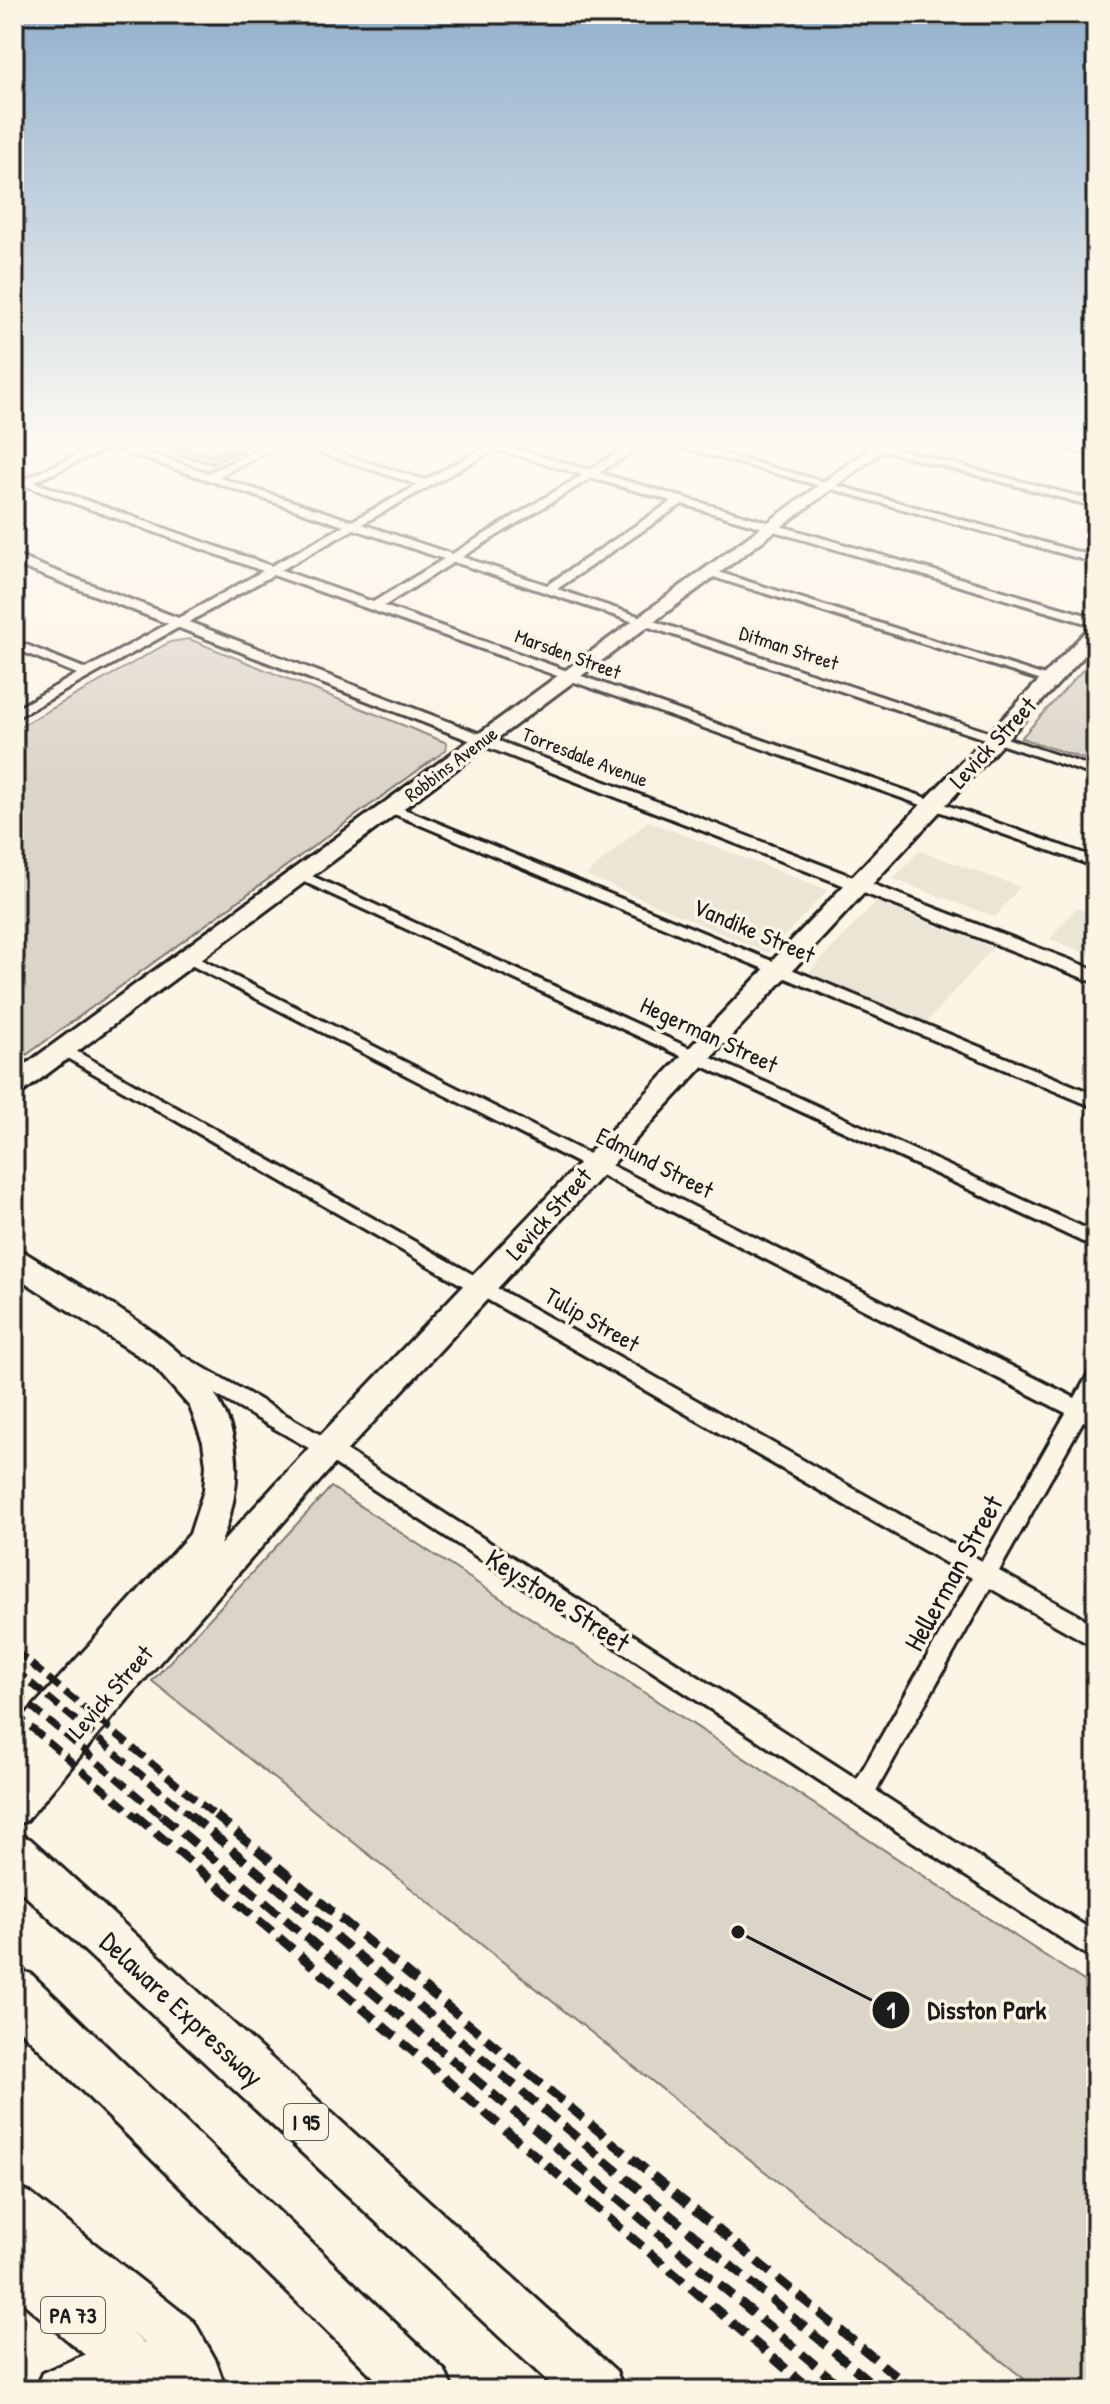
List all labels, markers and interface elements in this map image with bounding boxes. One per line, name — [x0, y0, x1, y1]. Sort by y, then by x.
street label: Ditman Street — [736, 619, 843, 677]
street label: Marsden Street — [511, 622, 626, 686]
street label: Levick Street — [942, 689, 1043, 795]
street label: Robbins Avenue — [399, 720, 503, 808]
street label: Torresdale Avenue — [518, 720, 652, 793]
street label: Vandike Street — [689, 890, 821, 970]
street label: Hegerman Street — [635, 988, 784, 1080]
street label: Edmund Street — [591, 1119, 720, 1206]
street label: Levick Street — [498, 1160, 599, 1266]
street label: Tulip Street — [539, 1279, 646, 1359]
street label: Hellerman Street — [895, 1488, 1012, 1658]
street label: Keystone Street — [479, 1539, 638, 1661]
street label: Levick Street — [61, 1637, 160, 1745]
street label: Delaware Expressway — [92, 1923, 272, 2095]
callout: Disston Park — [871, 1985, 1062, 2035]
text: Disston Park — [928, 1992, 1047, 2027]
text: 1 — [887, 1994, 896, 2026]
road number: I 95 — [284, 2104, 328, 2140]
road number: PA 73 — [41, 2297, 105, 2333]

